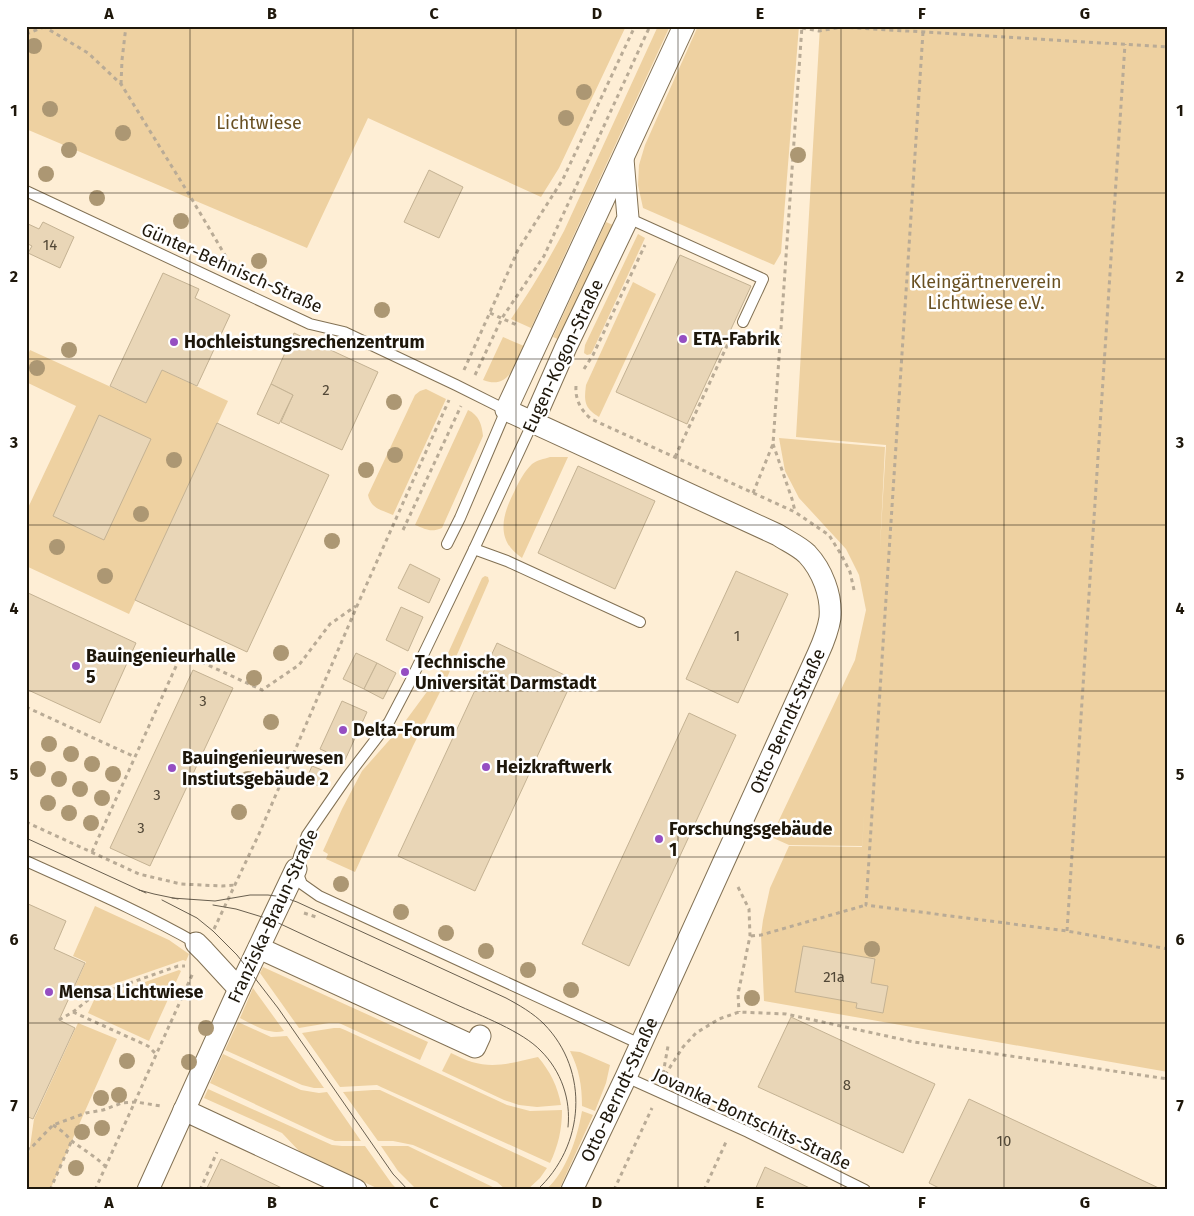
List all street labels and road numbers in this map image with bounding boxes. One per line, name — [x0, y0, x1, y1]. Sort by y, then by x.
street label: Günter-Behnisch-Straße — [138, 218, 326, 318]
street label: Eugen-Kogon-Straße — [518, 276, 608, 436]
street label: Otto-Berndt-Straße — [745, 645, 830, 797]
street label: Franziska-Braun-Straße — [223, 825, 323, 1007]
street label: Otto-Berndt-Straße — [576, 1014, 663, 1166]
street label: Jovanka-Bontschits-Straße — [649, 1063, 855, 1175]

